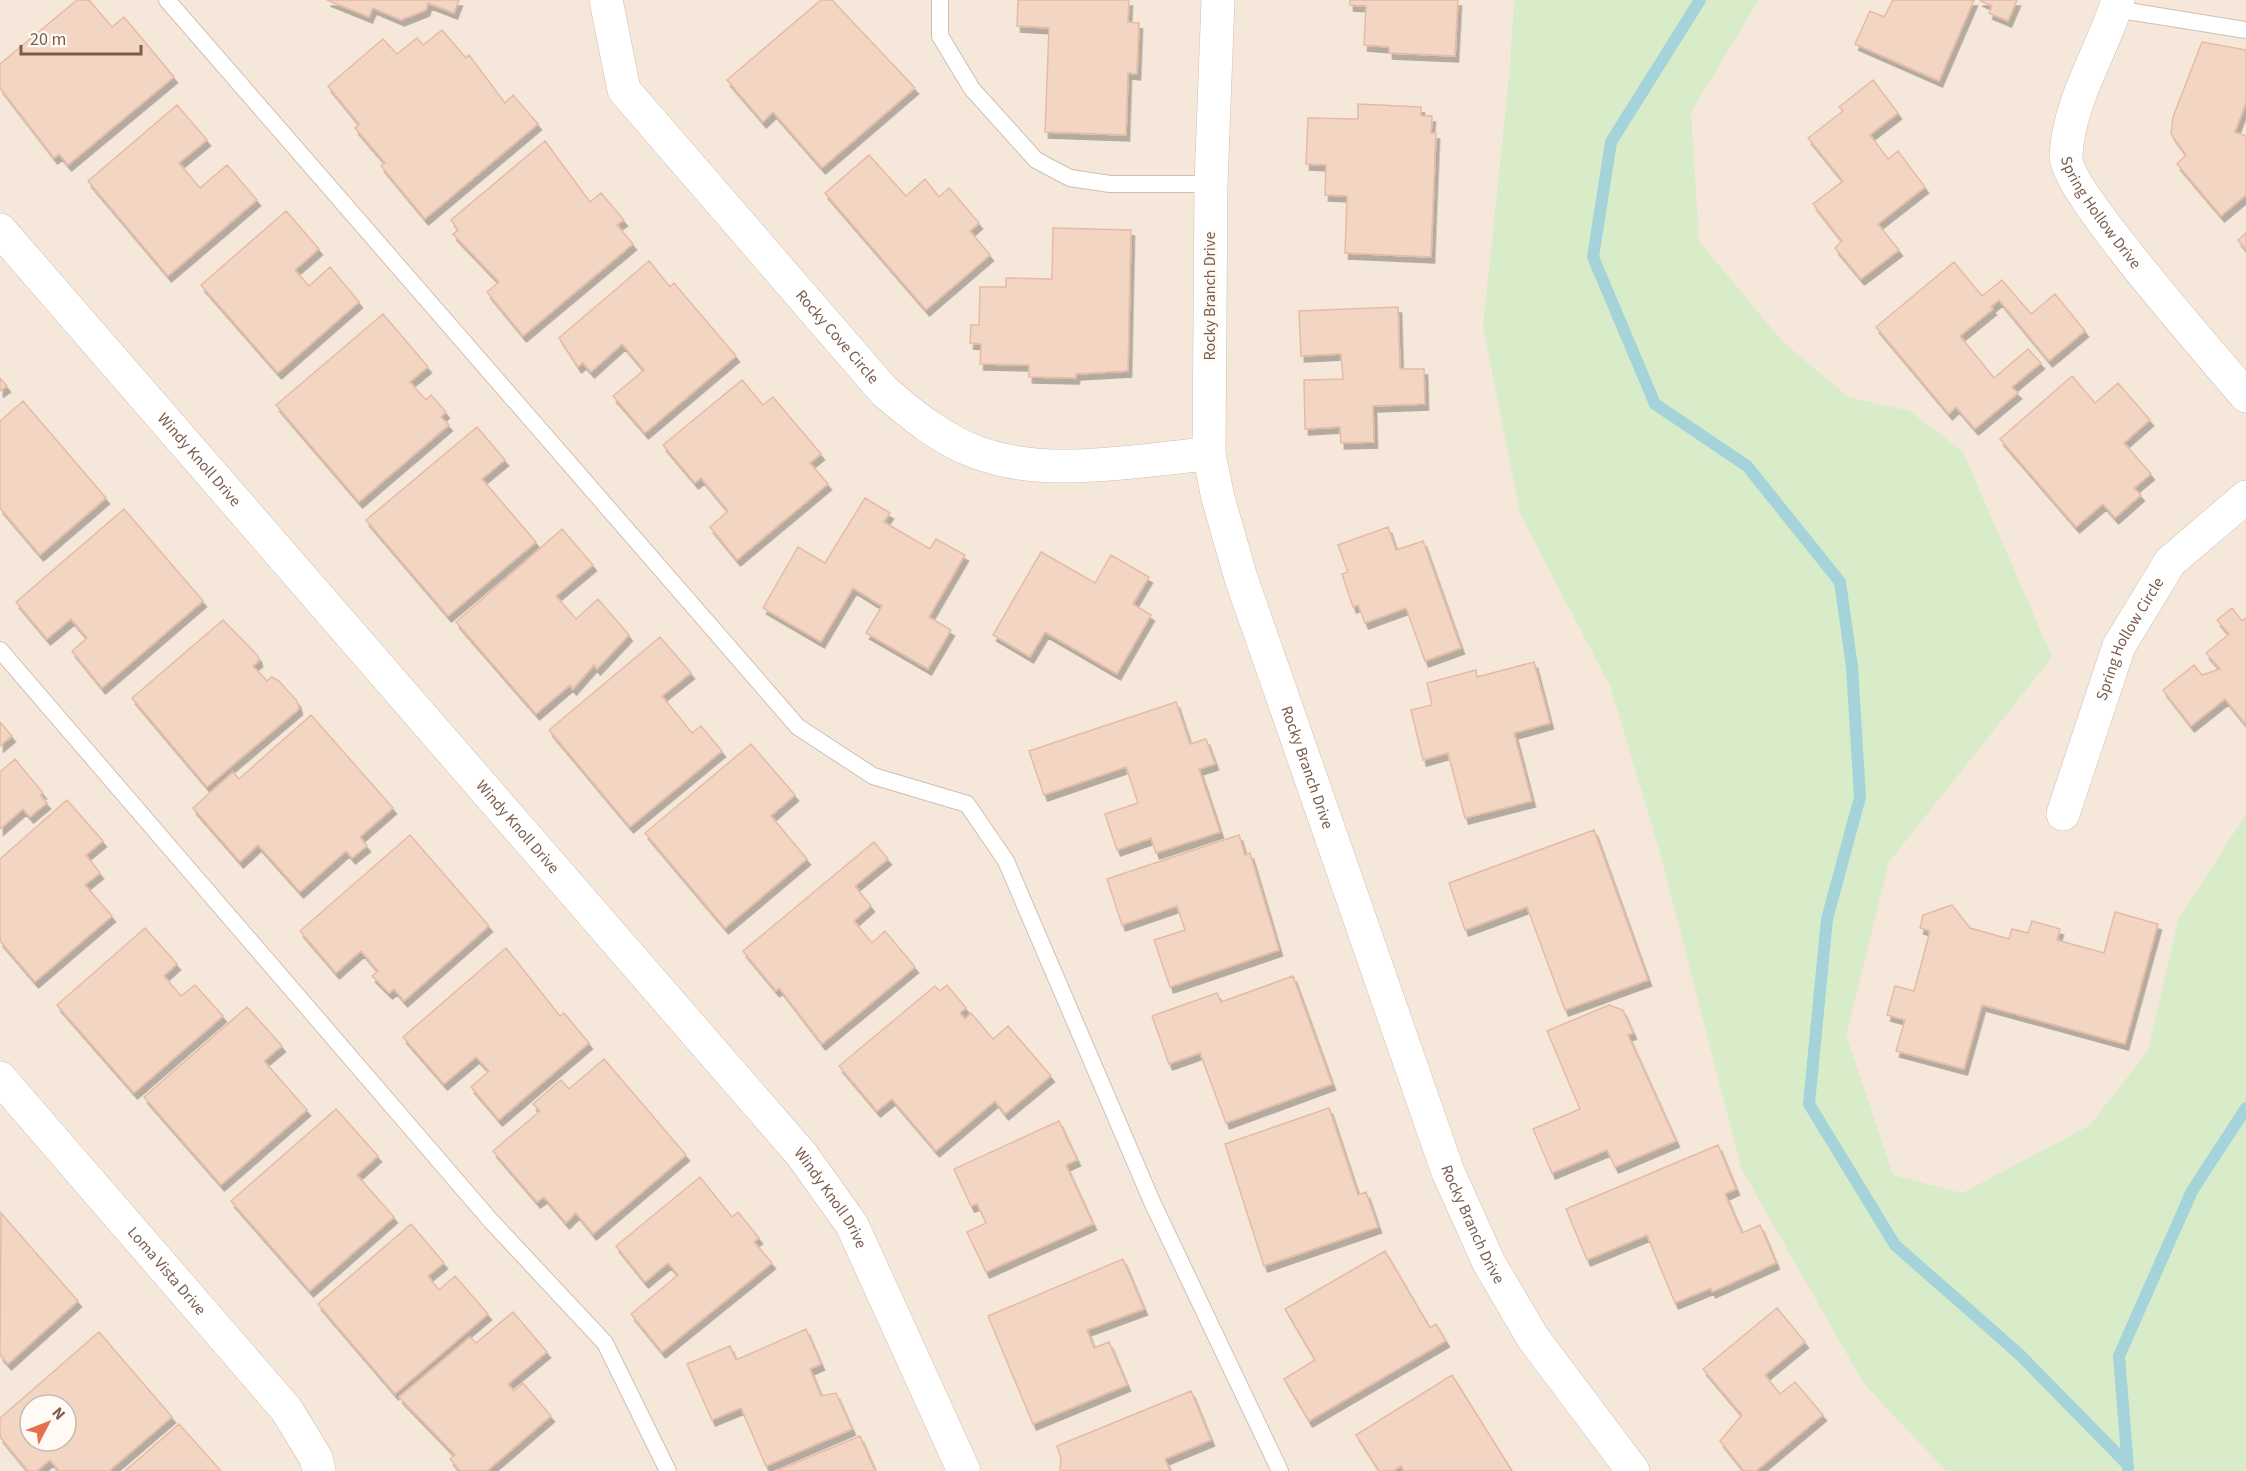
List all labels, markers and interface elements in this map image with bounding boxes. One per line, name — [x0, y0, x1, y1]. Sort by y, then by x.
scale bar — [21, 18, 141, 56]
text: 20 m — [30, 27, 66, 52]
street label: Spring Hollow Drive — [2055, 154, 2146, 274]
street label: Rocky Branch Drive — [1199, 232, 1221, 360]
street label: Rocky Cove Circle — [790, 285, 884, 389]
street label: Windy Knoll Drive — [152, 408, 246, 511]
street label: Spring Hollow Circle — [2091, 573, 2169, 703]
street label: Rocky Branch Drive — [1275, 703, 1339, 832]
street label: Windy Knoll Drive — [471, 775, 564, 879]
street label: Windy Knoll Drive — [789, 1142, 872, 1252]
street label: Rocky Branch Drive — [1435, 1162, 1510, 1288]
street label: Loma Vista Drive — [122, 1222, 211, 1320]
north arrow — [18, 1393, 78, 1453]
text: N — [47, 1402, 70, 1425]

